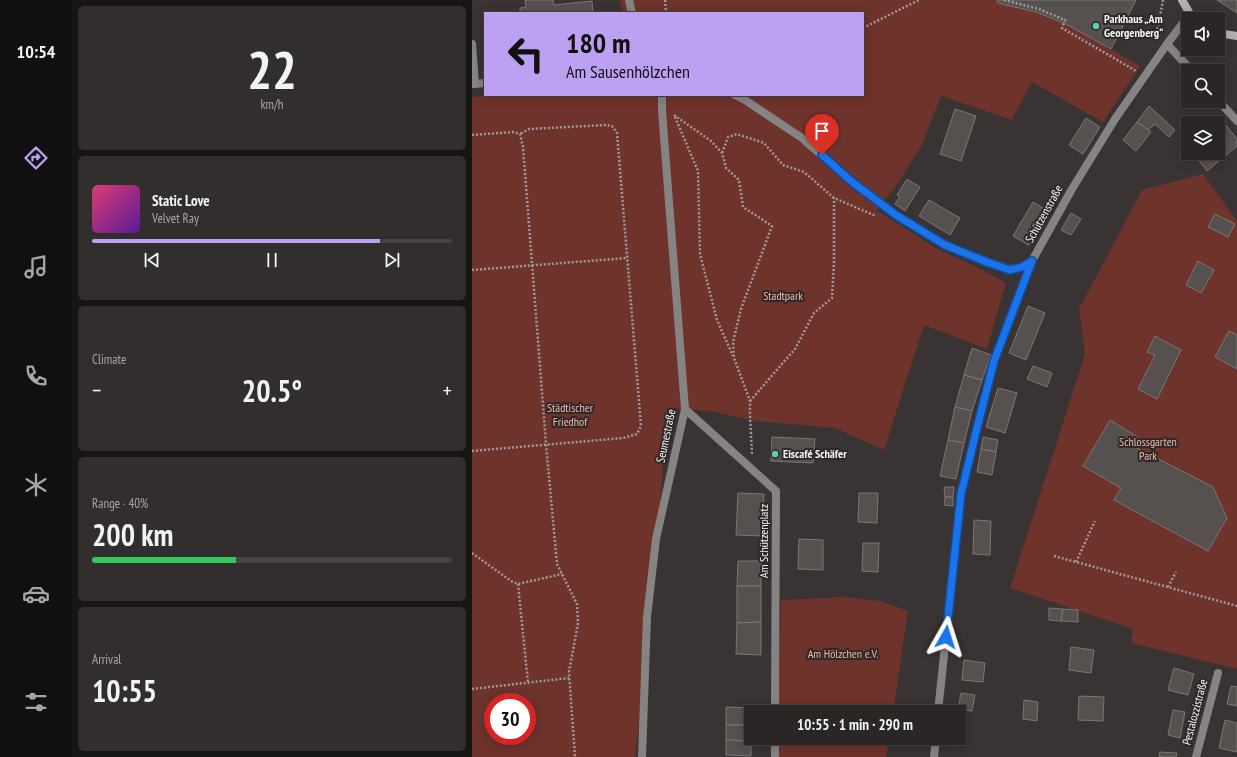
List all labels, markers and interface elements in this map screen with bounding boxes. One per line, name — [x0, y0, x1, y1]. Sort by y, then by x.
place label: Parkhaus „Am Georgenberg“ — [1104, 11, 1163, 40]
map controls — [1181, 12, 1225, 160]
button: sound — [1181, 12, 1225, 56]
marker: Parkhaus „Am Georgenberg“ — [1091, 21, 1101, 31]
text: 180 m — [566, 24, 630, 61]
icon: left — [500, 28, 552, 80]
text: 22 — [247, 36, 297, 103]
text: 10:54 — [17, 40, 55, 63]
text: Am Sausenhölzchen — [566, 60, 690, 83]
button: search — [1181, 64, 1225, 108]
text: km/h — [260, 96, 284, 113]
pin — [805, 114, 839, 155]
button: layers — [1181, 116, 1225, 160]
icon: arrive — [811, 120, 833, 142]
icon: directions — [22, 144, 50, 172]
street label: Schützenstraße — [1022, 182, 1066, 245]
text: Static Love — [152, 191, 210, 210]
text: Velvet Ray — [152, 210, 199, 227]
icon: previous — [141, 249, 163, 271]
icon: pause — [261, 249, 283, 271]
icon: next — [381, 249, 403, 271]
icon: music — [22, 253, 50, 281]
park label: Stadtpark — [763, 288, 803, 303]
text: Climate — [92, 351, 126, 368]
icon: phone — [22, 362, 50, 390]
text: 20.5° — [242, 371, 302, 410]
text: − — [92, 376, 101, 404]
text: + — [443, 376, 452, 404]
park label: Städtischer Friedhof — [547, 400, 594, 429]
street label: Seumestraße — [653, 408, 679, 464]
park label: Schlossgarten Park — [1119, 434, 1177, 463]
place label: Eiscafé Schäfer — [783, 446, 847, 461]
marker: Eiscafé Schäfer — [770, 449, 780, 459]
icon: climate — [22, 471, 50, 499]
text: Range · 40% — [92, 495, 148, 512]
street label: Am Schützenplatz — [756, 504, 771, 578]
text: 200 km — [92, 515, 173, 554]
icon: car — [22, 580, 50, 608]
position arrow — [925, 616, 967, 658]
park label: Am Hölzchen e.V. — [808, 646, 878, 661]
text: Arrival — [92, 651, 121, 668]
text: 10:55 — [92, 671, 157, 710]
street label: Pestalozzistraße — [1179, 677, 1211, 746]
icon: filters — [22, 688, 50, 716]
speed limit sign: 30 — [484, 693, 536, 745]
text: 10:55 · 1 min · 290 m — [797, 715, 913, 734]

